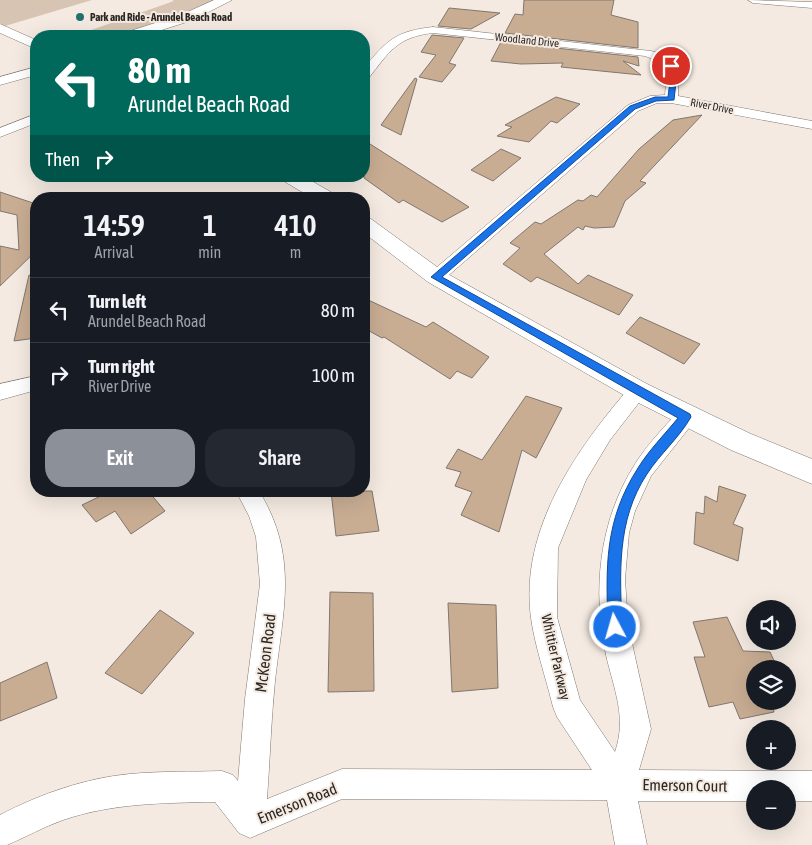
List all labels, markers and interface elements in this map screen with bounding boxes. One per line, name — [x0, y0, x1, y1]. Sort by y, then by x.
marker: Park and Ride - Arundel Beach Road — [74, 11, 86, 23]
place label: Park and Ride - Arundel Beach Road — [90, 11, 232, 23]
street label: Woodland Drive — [494, 31, 560, 49]
pin — [650, 45, 692, 87]
icon: left — [45, 50, 110, 115]
text: 80 m — [128, 50, 191, 90]
icon: arrive — [657, 52, 685, 80]
text: Arundel Beach Road — [128, 91, 290, 117]
street label: River Drive — [689, 96, 735, 116]
icon: right — [90, 145, 118, 173]
text: Then — [45, 148, 80, 170]
text: 14:59 — [83, 208, 145, 242]
text: 1 — [203, 208, 217, 242]
text: 410 — [274, 208, 317, 242]
text: Arrival — [95, 243, 134, 261]
text: min — [198, 243, 221, 261]
text: m — [290, 243, 301, 261]
text: Turn left — [88, 290, 146, 312]
icon: left — [45, 296, 73, 324]
text: 80 m — [321, 299, 355, 321]
text: Arundel Beach Road — [88, 312, 206, 330]
text: Turn right — [88, 355, 155, 377]
icon: right — [45, 361, 73, 389]
text: 100 m — [312, 364, 355, 386]
text: River Drive — [88, 377, 151, 395]
button: Exit — [45, 429, 195, 487]
button: Share — [205, 429, 355, 487]
position arrow — [588, 600, 640, 652]
map controls — [746, 600, 796, 830]
button: sound — [746, 600, 796, 650]
street label: Whittier Parkway — [538, 612, 574, 702]
street label: McKeon Road — [251, 613, 279, 693]
button: layers — [746, 660, 796, 710]
button: + — [746, 720, 796, 770]
street label: Emerson Court — [642, 775, 728, 795]
street label: Emerson Road — [255, 779, 339, 827]
button: − — [746, 780, 796, 830]

